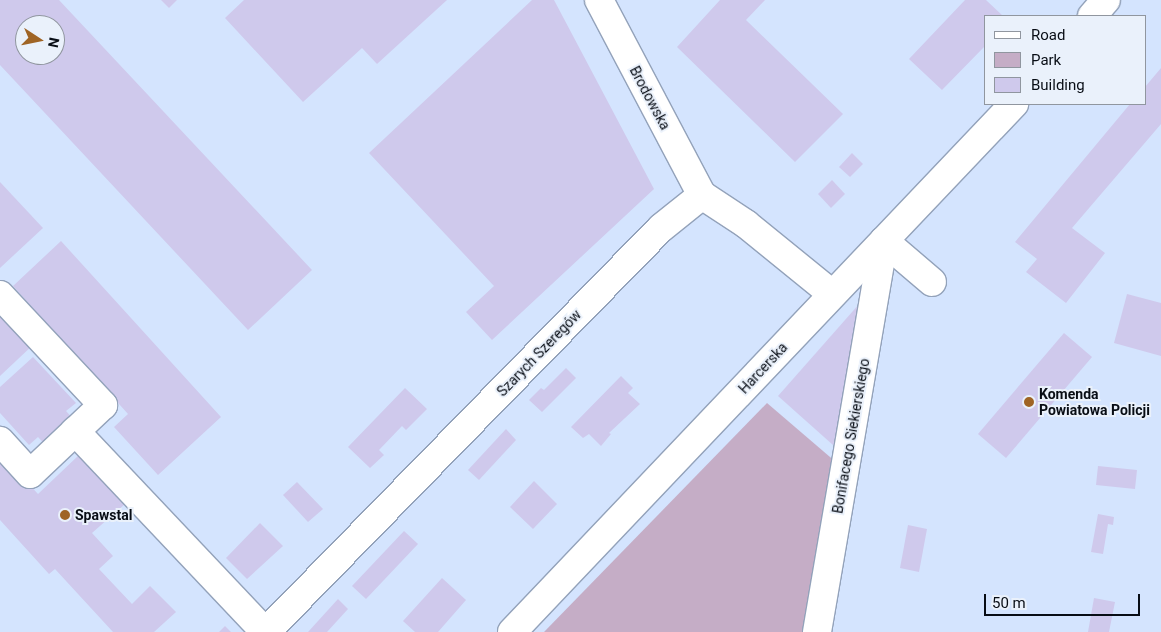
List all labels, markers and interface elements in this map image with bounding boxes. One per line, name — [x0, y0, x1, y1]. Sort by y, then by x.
north arrow — [15, 15, 65, 65]
legend — [984, 15, 1146, 105]
text: Road — [1031, 26, 1065, 44]
text: N — [45, 36, 63, 49]
text: Park — [1031, 51, 1061, 69]
street label: Brodowska — [626, 63, 674, 133]
text: Building — [1031, 76, 1085, 94]
street label: Szarych Szeregów — [493, 306, 585, 400]
street label: Harcerska — [735, 339, 791, 397]
street label: Bonifacego Siekierskiego — [829, 357, 873, 515]
place label: Komenda Powiatowa Policji — [1039, 386, 1150, 418]
marker: Komenda Powiatowa Policji — [1023, 396, 1035, 408]
place label: Spawstal — [75, 507, 132, 523]
marker: Spawstal — [59, 509, 71, 521]
scale bar — [986, 584, 1142, 616]
text: 50 m — [992, 594, 1026, 612]

